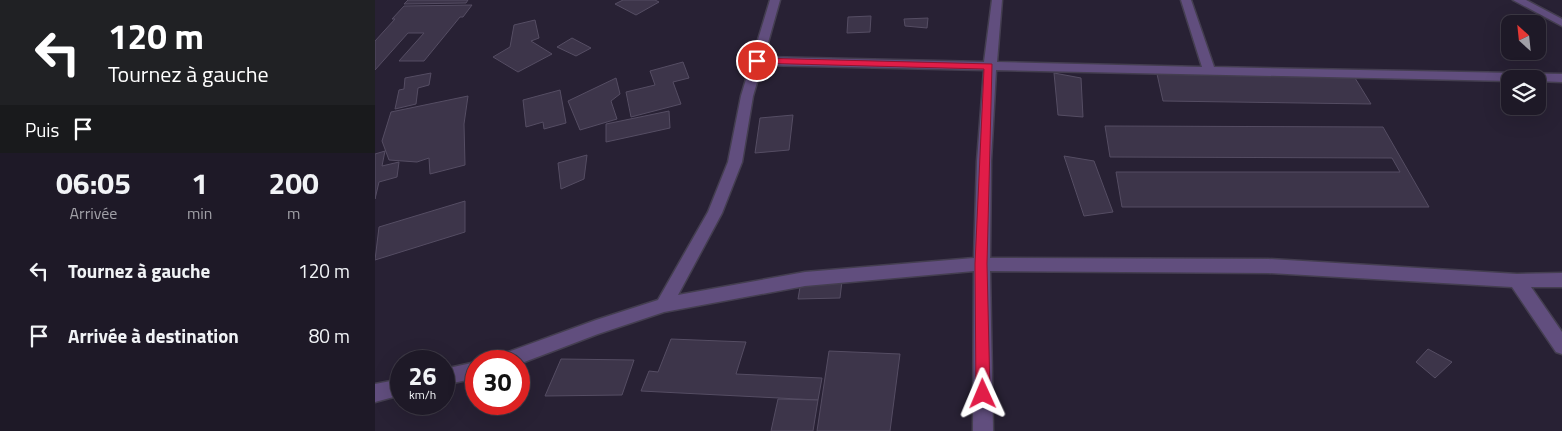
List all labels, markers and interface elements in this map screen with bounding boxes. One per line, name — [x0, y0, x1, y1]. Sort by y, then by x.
text: 120 m — [108, 9, 204, 63]
north arrow — [1501, 15, 1546, 60]
map controls — [1501, 15, 1546, 115]
icon: left — [25, 20, 90, 85]
pin — [736, 40, 778, 82]
icon: arrive — [743, 47, 771, 75]
text: Tournez à gauche — [108, 57, 269, 91]
button: layers — [1501, 70, 1546, 115]
text: Puis — [25, 115, 59, 144]
icon: arrive — [69, 115, 97, 143]
text: 06:05 — [56, 160, 131, 206]
text: 1 — [191, 160, 208, 206]
text: 200 — [269, 160, 319, 206]
text: Arrivée — [70, 201, 117, 225]
text: min — [187, 201, 212, 225]
text: m — [287, 201, 300, 225]
text: Tournez à gauche — [68, 256, 210, 285]
text: 120 m — [298, 256, 350, 285]
icon: left — [25, 257, 53, 285]
text: Arrivée à destination — [68, 321, 239, 350]
text: 80 m — [309, 321, 350, 350]
icon: arrive — [25, 322, 53, 350]
speed limit sign: 30 — [465, 350, 530, 415]
text: 26 — [408, 357, 437, 395]
position arrow — [956, 367, 1008, 419]
text: km/h — [409, 385, 436, 404]

